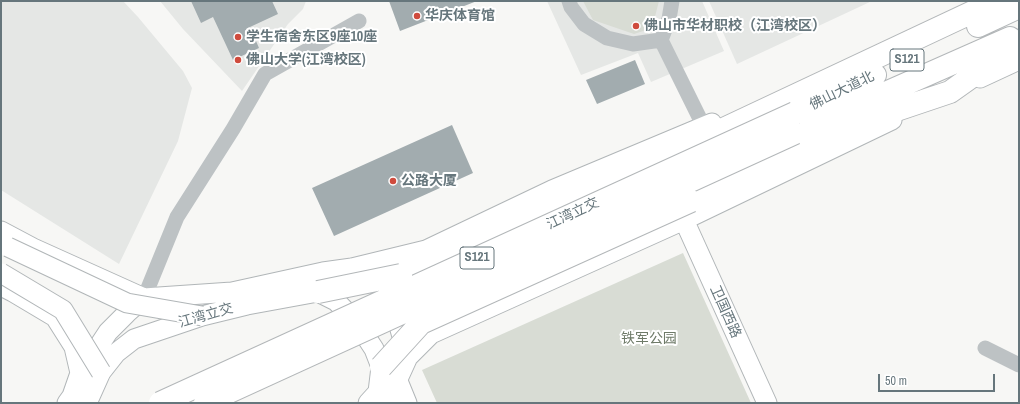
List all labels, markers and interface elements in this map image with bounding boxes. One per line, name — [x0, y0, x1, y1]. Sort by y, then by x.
place label: 华庆体育馆 — [425, 8, 495, 24]
marker: 华庆体育馆 — [412, 11, 422, 21]
place label: 佛山市华材职校（江湾校区） — [644, 18, 826, 34]
marker: 佛山市华材职校（江湾校区） — [631, 21, 641, 31]
place label: 学生宿舍东区9座10座 — [246, 29, 377, 45]
marker: 学生宿舍东区9座10座 — [233, 32, 243, 42]
road number: S121 — [890, 49, 924, 71]
place label: 佛山大学(江湾校区) — [246, 52, 366, 68]
marker: 佛山大学(江湾校区) — [233, 55, 243, 65]
street label: 佛山大道北 — [807, 68, 877, 114]
place label: 公路大厦 — [401, 173, 457, 189]
marker: 公路大厦 — [388, 176, 398, 186]
street label: 江湾立交 — [544, 195, 602, 233]
road number: S121 — [460, 247, 494, 269]
street label: 卫国西路 — [706, 283, 744, 341]
street label: 江湾立交 — [177, 300, 235, 332]
park label: 铁军公园 — [621, 331, 677, 347]
scale bar — [880, 366, 997, 392]
text: 50 m — [885, 373, 907, 389]

